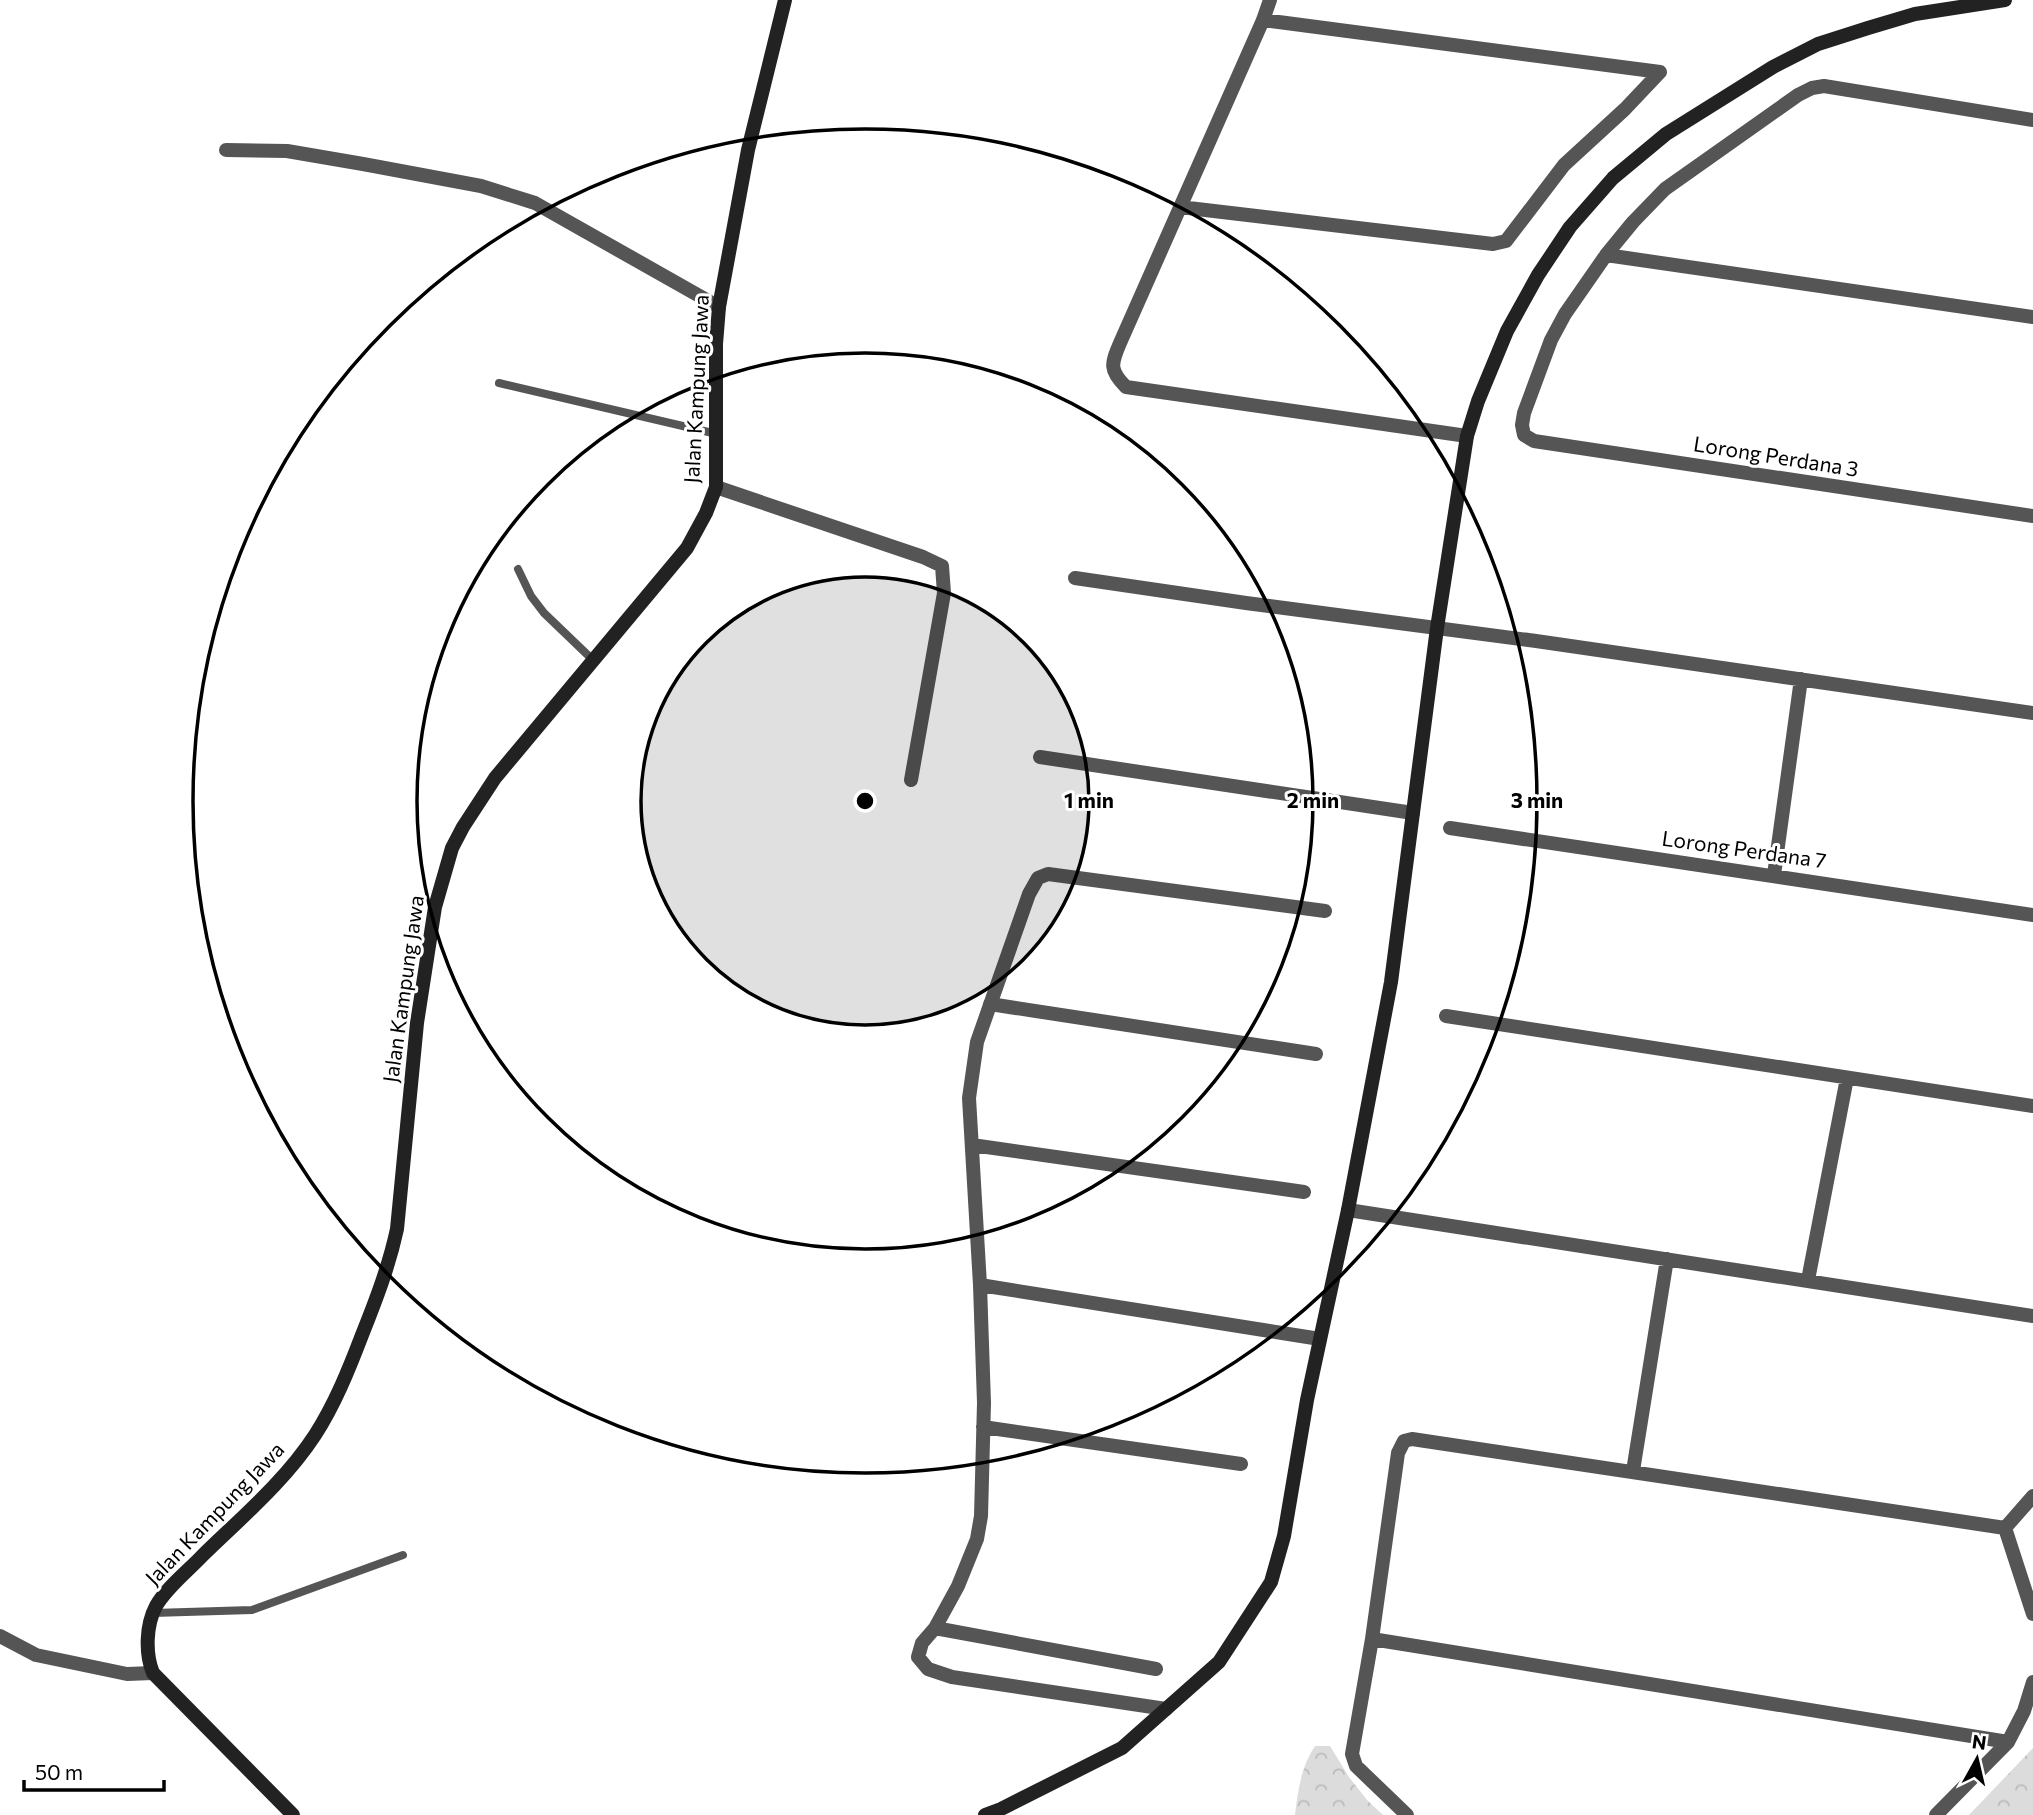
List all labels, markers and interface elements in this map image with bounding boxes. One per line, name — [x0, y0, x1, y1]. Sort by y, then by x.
street label: Jalan Kampung Jawa — [678, 294, 713, 484]
street label: Lorong Perdana 3 — [1692, 430, 1860, 481]
text: 1 min — [1064, 787, 1114, 812]
text: 2 min — [1287, 787, 1339, 812]
text: 3 min — [1511, 787, 1563, 812]
centre of rings — [853, 789, 877, 813]
street label: Lorong Perdana 7 — [1660, 825, 1828, 872]
street label: Jalan Kampung Jawa — [377, 894, 428, 1084]
street label: Jalan Kampung Jawa — [139, 1436, 289, 1590]
north arrow — [1942, 1724, 2012, 1794]
text: N — [1971, 1729, 1988, 1754]
scale bar — [24, 1748, 164, 1792]
text: 50 m — [35, 1759, 83, 1784]

